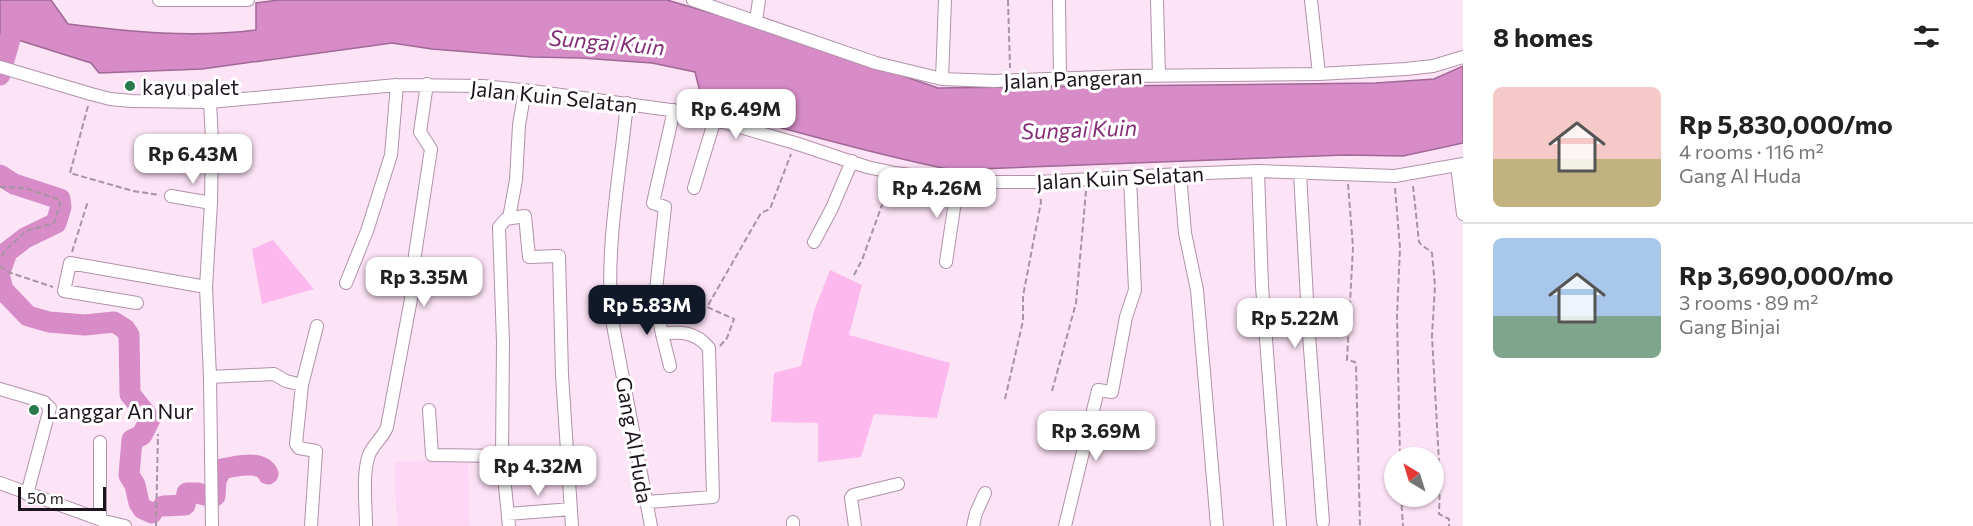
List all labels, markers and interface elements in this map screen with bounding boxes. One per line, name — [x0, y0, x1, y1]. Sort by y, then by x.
icon: filters — [1910, 20, 1943, 53]
text: 8 homes — [1493, 21, 1593, 52]
water label: Sungai Kuin — [548, 23, 666, 61]
street label: Jalan Pangeran — [1003, 63, 1143, 93]
place label: kayu palet — [142, 74, 239, 99]
street label: Jalan Kuin Selatan — [469, 75, 639, 117]
marker: kayu palet — [123, 79, 137, 93]
pin: Rp 6.49M — [674, 89, 798, 140]
text: Rp 6.49M — [691, 96, 781, 120]
text: Rp 5,830,000/mo — [1679, 108, 1893, 139]
icon: home — [1541, 111, 1613, 183]
water label: Sungai Kuin — [1021, 113, 1137, 145]
pin: Rp 6.43M — [131, 134, 255, 185]
text: 4 rooms · 116 m² — [1679, 139, 1824, 163]
text: Rp 6.43M — [148, 141, 238, 165]
street label: Jalan Kuin Selatan — [1036, 160, 1204, 194]
text: Gang Al Huda — [1679, 163, 1801, 187]
pin: Rp 4.26M — [875, 168, 999, 219]
text: Rp 4.26M — [892, 175, 982, 199]
pin: Rp 3.35M — [362, 257, 486, 308]
text: Rp 3,690,000/mo — [1679, 259, 1893, 290]
icon: home — [1541, 262, 1613, 334]
text: Rp 3.35M — [380, 264, 468, 288]
pin: Rp 5.83M — [585, 285, 709, 336]
text: 3 rooms · 89 m² — [1679, 290, 1818, 314]
text: Rp 5.83M — [602, 292, 692, 316]
pin: Rp 5.22M — [1233, 298, 1357, 349]
text: Rp 5.22M — [1251, 305, 1339, 329]
text: Gang Binjai — [1679, 314, 1780, 338]
street label: Gang Al Huda — [612, 375, 658, 505]
place label: Langgar An Nur — [46, 398, 194, 423]
marker: Langgar An Nur — [27, 403, 41, 417]
pin: Rp 3.69M — [1034, 411, 1158, 462]
text: Rp 3.69M — [1051, 418, 1141, 442]
pin: Rp 4.32M — [476, 446, 600, 497]
north arrow — [1384, 447, 1444, 507]
map controls — [1384, 447, 1444, 507]
text: Rp 4.32M — [493, 453, 583, 477]
scale bar — [18, 484, 106, 512]
text: 50 m — [27, 488, 64, 507]

